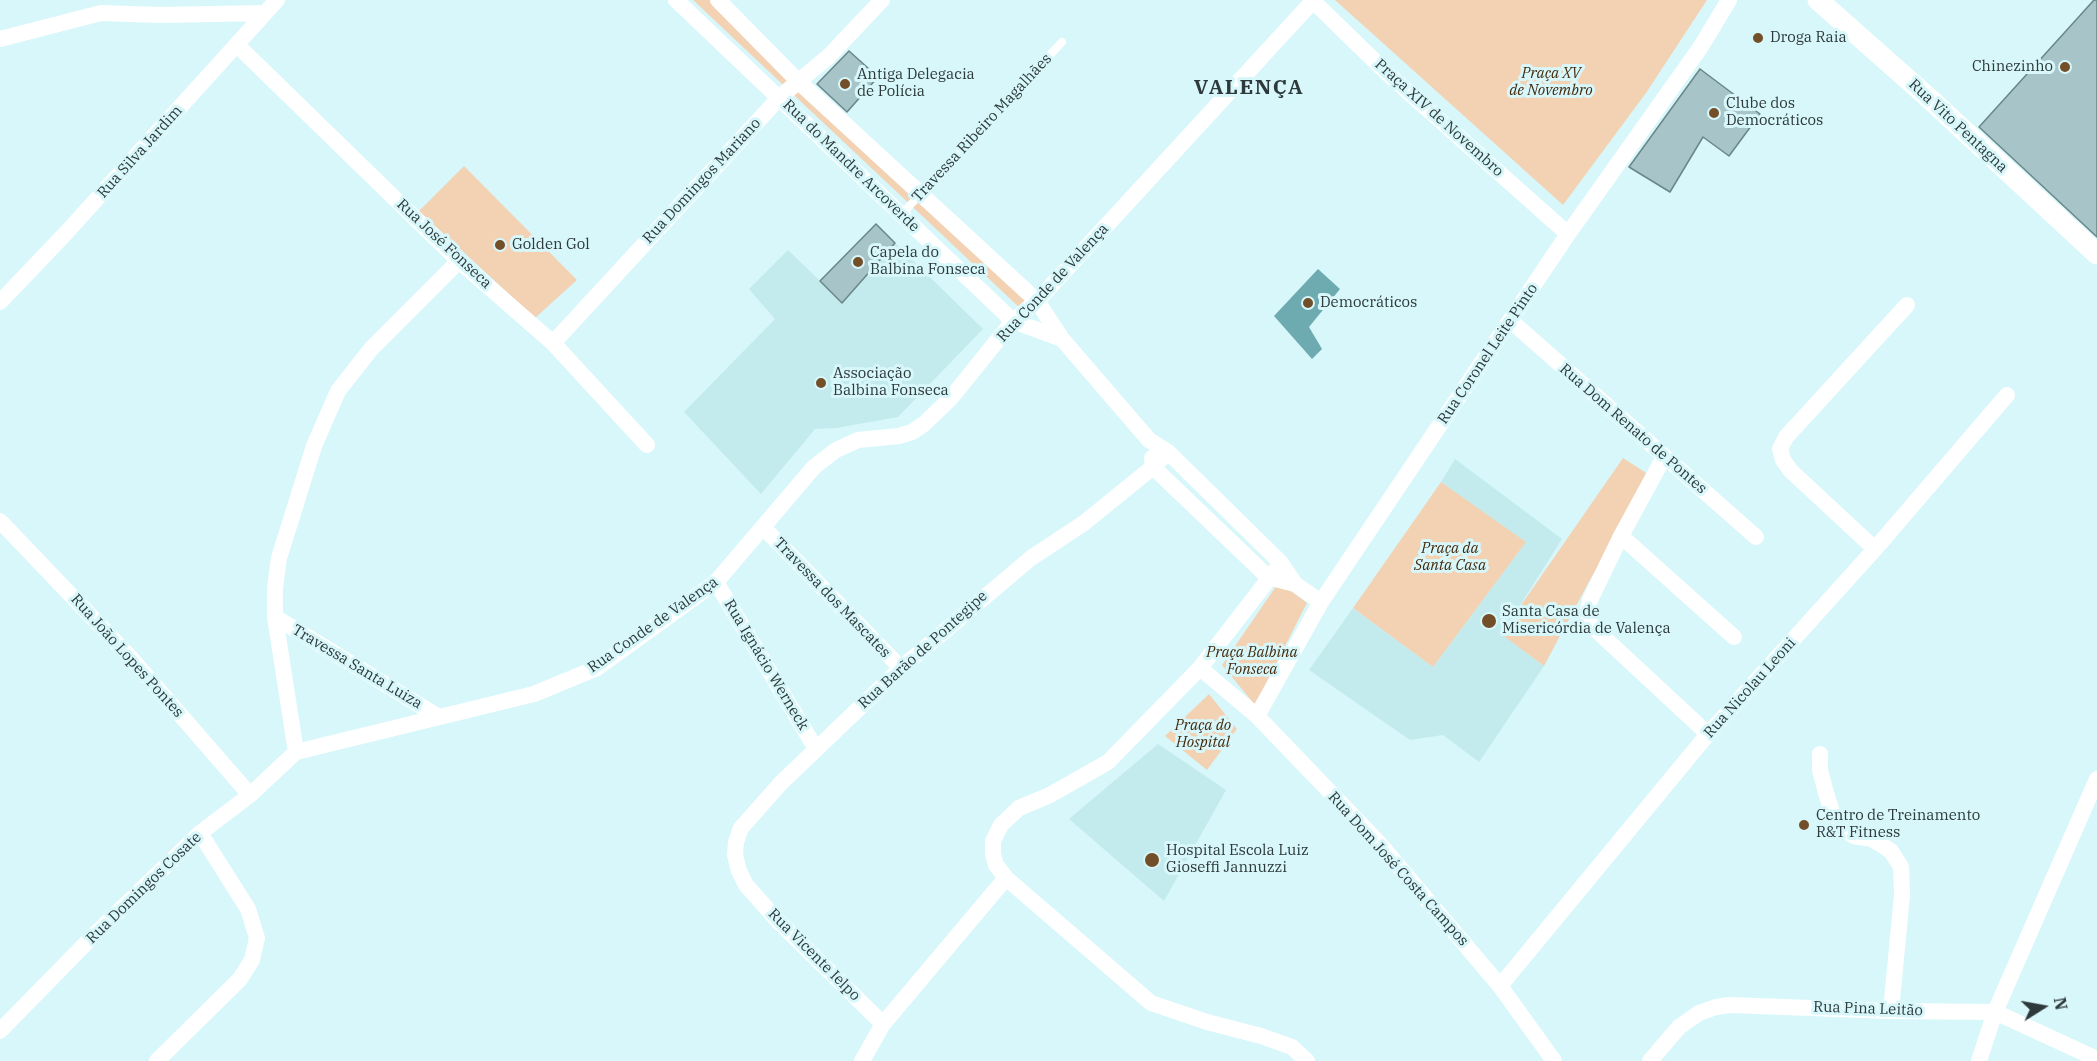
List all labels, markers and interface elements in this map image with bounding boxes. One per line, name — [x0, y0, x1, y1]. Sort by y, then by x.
place label: Droga Raia — [1770, 29, 1847, 47]
marker: Droga Raia — [1751, 31, 1765, 45]
street label: Travessa Ribeiro Magalhães — [908, 50, 1056, 206]
street label: Praça XIV de Novembro — [1371, 55, 1507, 181]
place label: Chinezinho — [1972, 58, 2053, 76]
marker: Chinezinho — [2058, 60, 2072, 74]
park label: Praça XV de Novembro — [1509, 65, 1593, 100]
place label: Antiga Delegacia de Polícia — [857, 66, 975, 101]
district label: VALENÇA — [1194, 75, 1304, 101]
street label: Rua Vito Pentagna — [1905, 76, 2011, 176]
marker: Antiga Delegacia de Polícia — [838, 77, 852, 91]
place label: Clube dos Democráticos — [1726, 95, 1823, 130]
street label: Rua do Mandre Arcoverde — [779, 96, 923, 236]
street label: Rua Silva Jardim — [94, 102, 186, 202]
marker: Clube dos Democráticos — [1707, 106, 1721, 120]
street label: Rua Domingos Mariano — [639, 115, 765, 247]
street label: Rua José Fonseca — [393, 195, 495, 293]
street label: Rua Conde de Valença — [994, 220, 1112, 346]
place label: Golden Gol — [512, 236, 590, 254]
marker: Golden Gol — [493, 238, 507, 252]
place label: Capela do Balbina Fonseca — [870, 244, 986, 279]
marker: Capela do Balbina Fonseca — [851, 255, 865, 269]
street label: Rua Coronel Leite Pinto — [1434, 280, 1542, 428]
place label: Democráticos — [1320, 294, 1417, 312]
marker: Democráticos — [1301, 296, 1315, 310]
street label: Rua Dom Renato de Pontes — [1556, 360, 1710, 498]
place label: Associação Balbina Fonseca — [833, 365, 949, 400]
marker: Associação Balbina Fonseca — [814, 376, 828, 390]
street label: Travessa dos Mascates — [770, 534, 894, 662]
park label: Praça da Santa Casa — [1414, 540, 1486, 575]
street label: Rua Conde de Valença — [584, 573, 722, 677]
street label: Rua Barão de Pontegipe — [855, 587, 991, 713]
street label: Rua João Lopes Pontes — [67, 591, 187, 721]
street label: Rua Ignácio Werneck — [720, 596, 812, 734]
place label: Santa Casa de Misericórdia de Valença — [1502, 603, 1671, 638]
marker: Santa Casa de Misericórdia de Valença — [1480, 612, 1498, 630]
street label: Travessa Santa Luiza — [289, 621, 425, 713]
street label: Rua Nicolau Leoni — [1700, 634, 1800, 742]
park label: Praça Balbina Fonseca — [1206, 644, 1298, 679]
park label: Praça do Hospital — [1175, 717, 1231, 752]
street label: Rua Dom José Costa Campos — [1324, 788, 1472, 950]
place label: Centro de Treinamento R&T Fitness — [1816, 807, 1980, 842]
marker: Centro de Treinamento R&T Fitness — [1797, 818, 1811, 832]
street label: Rua Domingos Cosate — [83, 828, 205, 948]
place label: Hospital Escola Luiz Gioseffi Jannuzzi — [1166, 842, 1309, 877]
marker: Hospital Escola Luiz Gioseffi Jannuzzi — [1143, 851, 1161, 869]
street label: Rua Vicente Ielpo — [764, 905, 864, 1005]
north arrow — [2013, 977, 2073, 1037]
text: N — [2050, 995, 2072, 1012]
street label: Rua Pina Leitão — [1813, 998, 1923, 1020]

